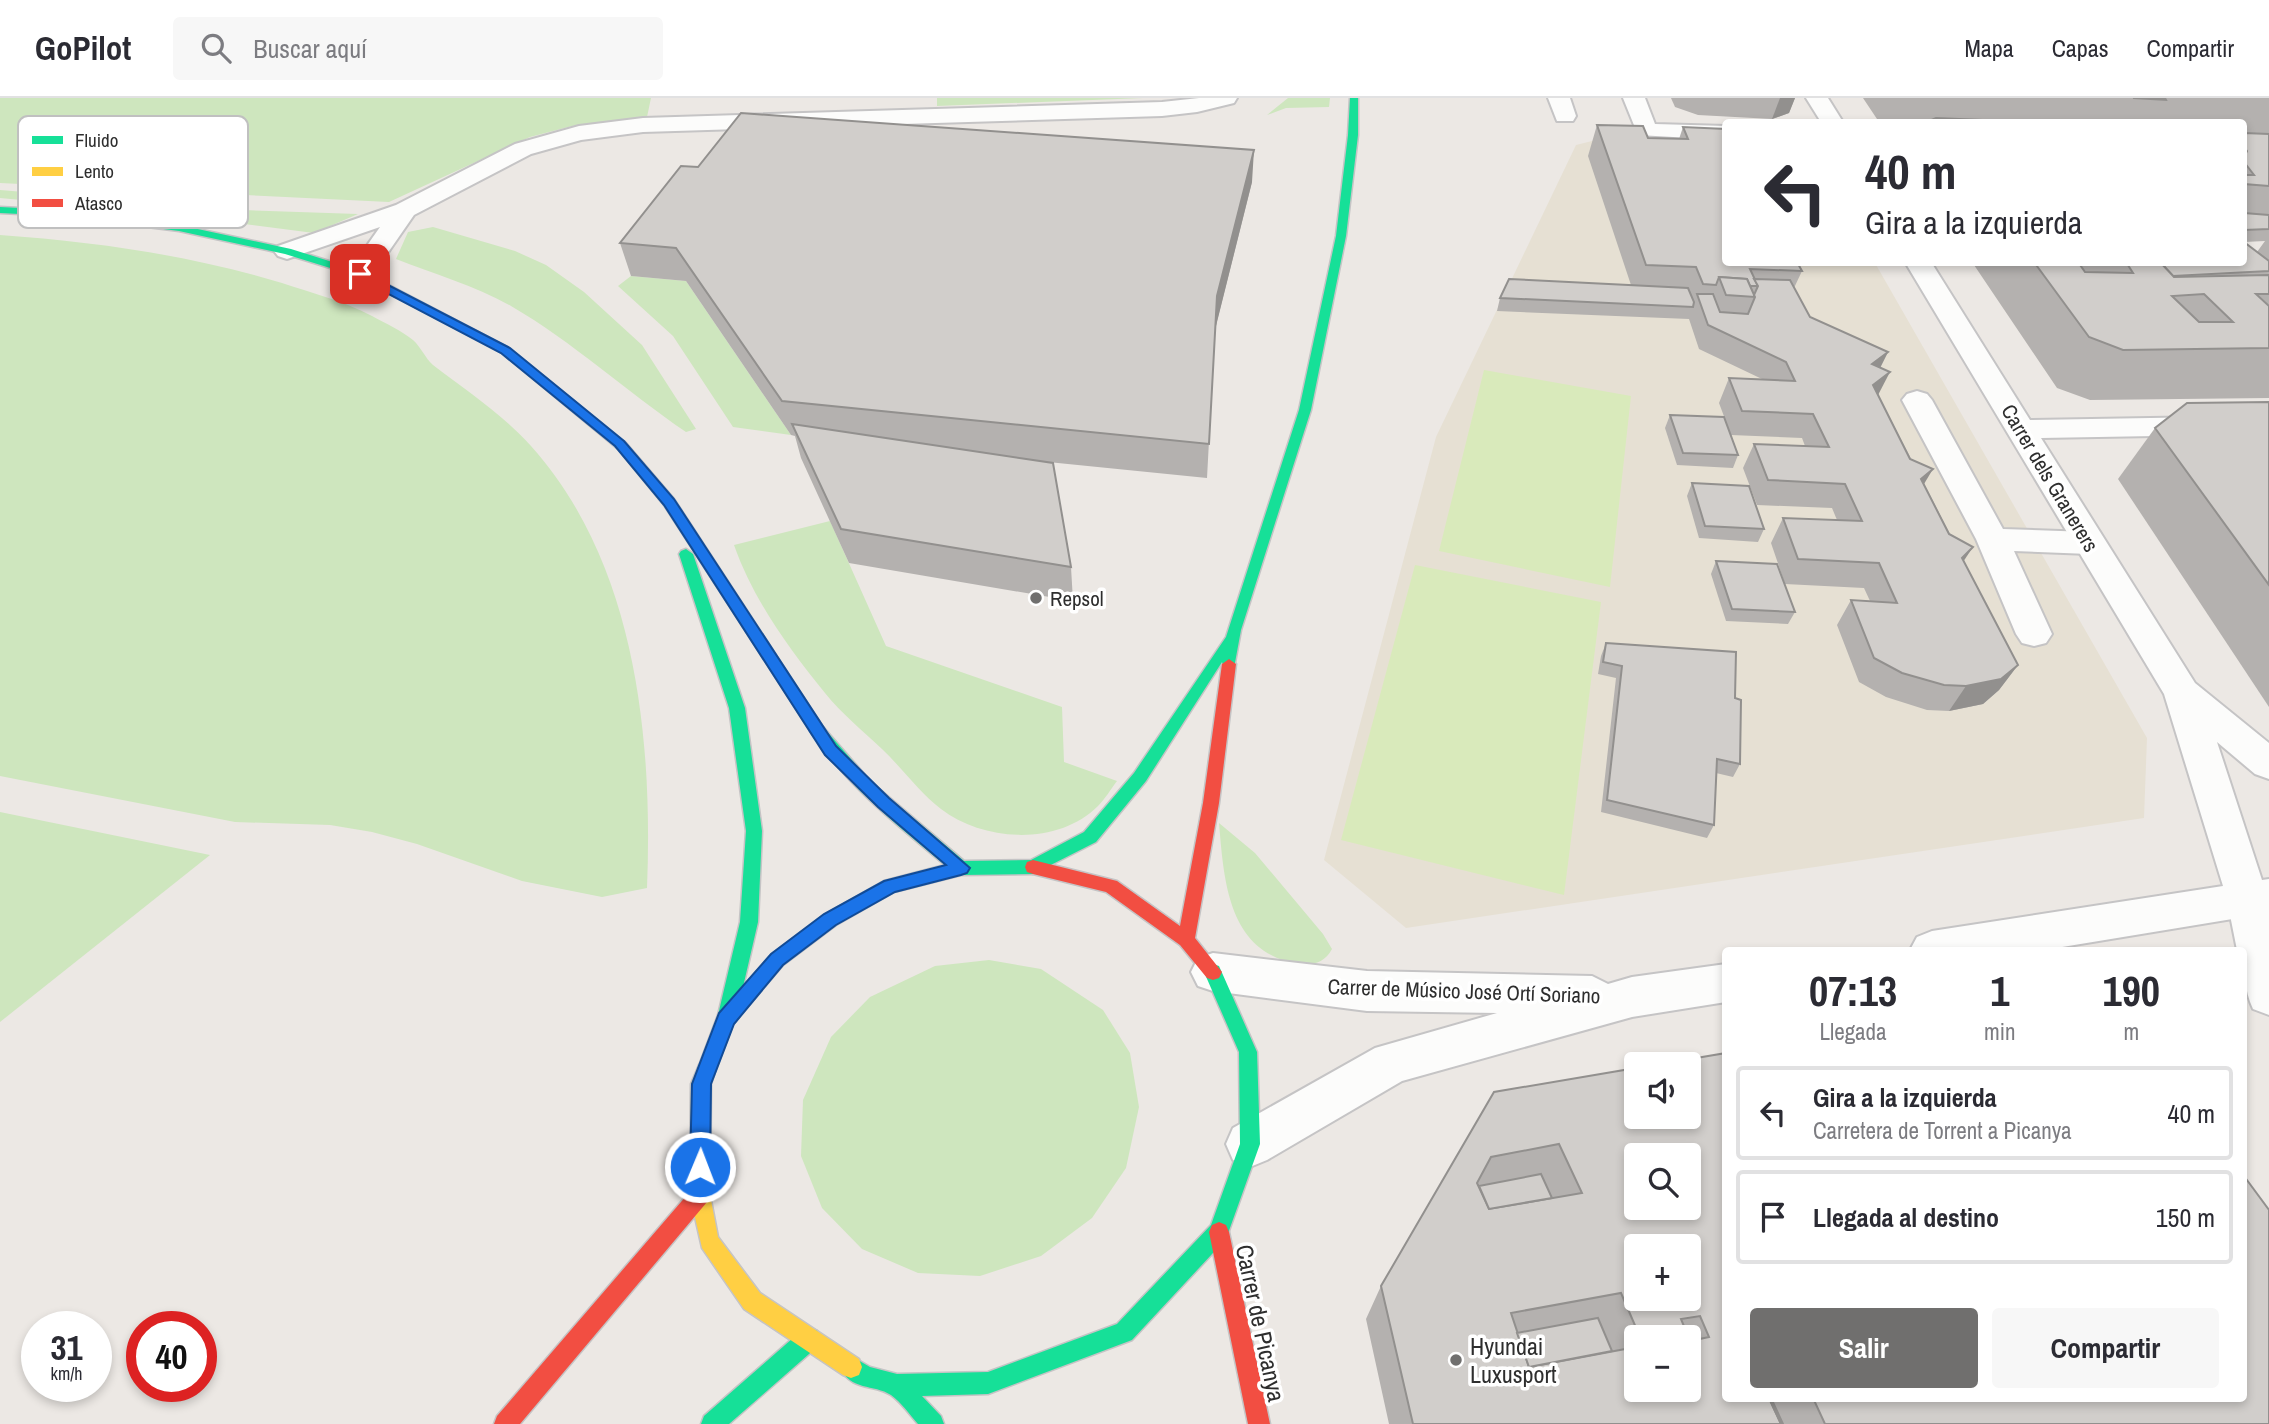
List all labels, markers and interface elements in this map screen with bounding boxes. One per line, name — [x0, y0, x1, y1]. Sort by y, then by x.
search box — [173, 17, 663, 80]
text: GoPilot — [35, 26, 131, 70]
icon: search — [197, 29, 235, 67]
text: Buscar aquí — [253, 31, 367, 66]
text: Mapa — [1964, 32, 2014, 64]
text: Capas — [2052, 32, 2109, 64]
text: Compartir — [2147, 32, 2234, 64]
legend — [18, 116, 248, 228]
text: Fluido — [75, 127, 118, 153]
text: 40 m — [1865, 138, 1957, 204]
icon: left — [1750, 147, 1841, 238]
text: Lento — [75, 158, 114, 184]
text: Atasco — [74, 190, 123, 216]
text: Gira a la izquierda — [1865, 201, 2082, 244]
pin — [330, 244, 390, 304]
icon: arrive — [341, 255, 379, 293]
street label: Carrer dels Granerers — [1994, 399, 2106, 557]
place label: Repsol — [1050, 584, 1104, 613]
marker: Repsol — [1028, 590, 1044, 606]
text: 07:13 — [1809, 963, 1897, 1019]
text: 1 — [1990, 963, 2009, 1019]
text: 190 — [2103, 963, 2160, 1019]
street label: Carrer de Músico José Ortí Soriano — [1327, 972, 1601, 1010]
text: Llegada — [1819, 1016, 1887, 1047]
text: min — [1984, 1016, 2016, 1047]
text: m — [2123, 1016, 2139, 1047]
map controls — [1624, 1052, 1701, 1402]
button: sound — [1624, 1052, 1701, 1129]
text: Gira a la izquierda — [1813, 1080, 1997, 1115]
icon: left — [1754, 1094, 1792, 1132]
text: 40 m — [2168, 1096, 2215, 1131]
text: Carretera de Torrent a Picanya — [1813, 1115, 2072, 1146]
position arrow — [663, 1130, 737, 1204]
button: search — [1624, 1143, 1701, 1220]
icon: arrive — [1754, 1198, 1792, 1236]
text: Llegada al destino — [1813, 1200, 1999, 1235]
text: 150 m — [2156, 1200, 2215, 1235]
button: + — [1624, 1234, 1701, 1311]
street label: Carrer de Picanya — [1229, 1242, 1293, 1404]
button: Salir — [1750, 1308, 1978, 1388]
button: Compartir — [1992, 1308, 2219, 1388]
speed limit sign: 40 — [126, 1311, 217, 1402]
text: 31 — [51, 1324, 82, 1371]
button: − — [1624, 1325, 1701, 1402]
place label: Hyundai Luxusport — [1470, 1330, 1557, 1390]
marker: Hyundai Luxusport — [1448, 1352, 1464, 1368]
text: km/h — [51, 1361, 83, 1386]

